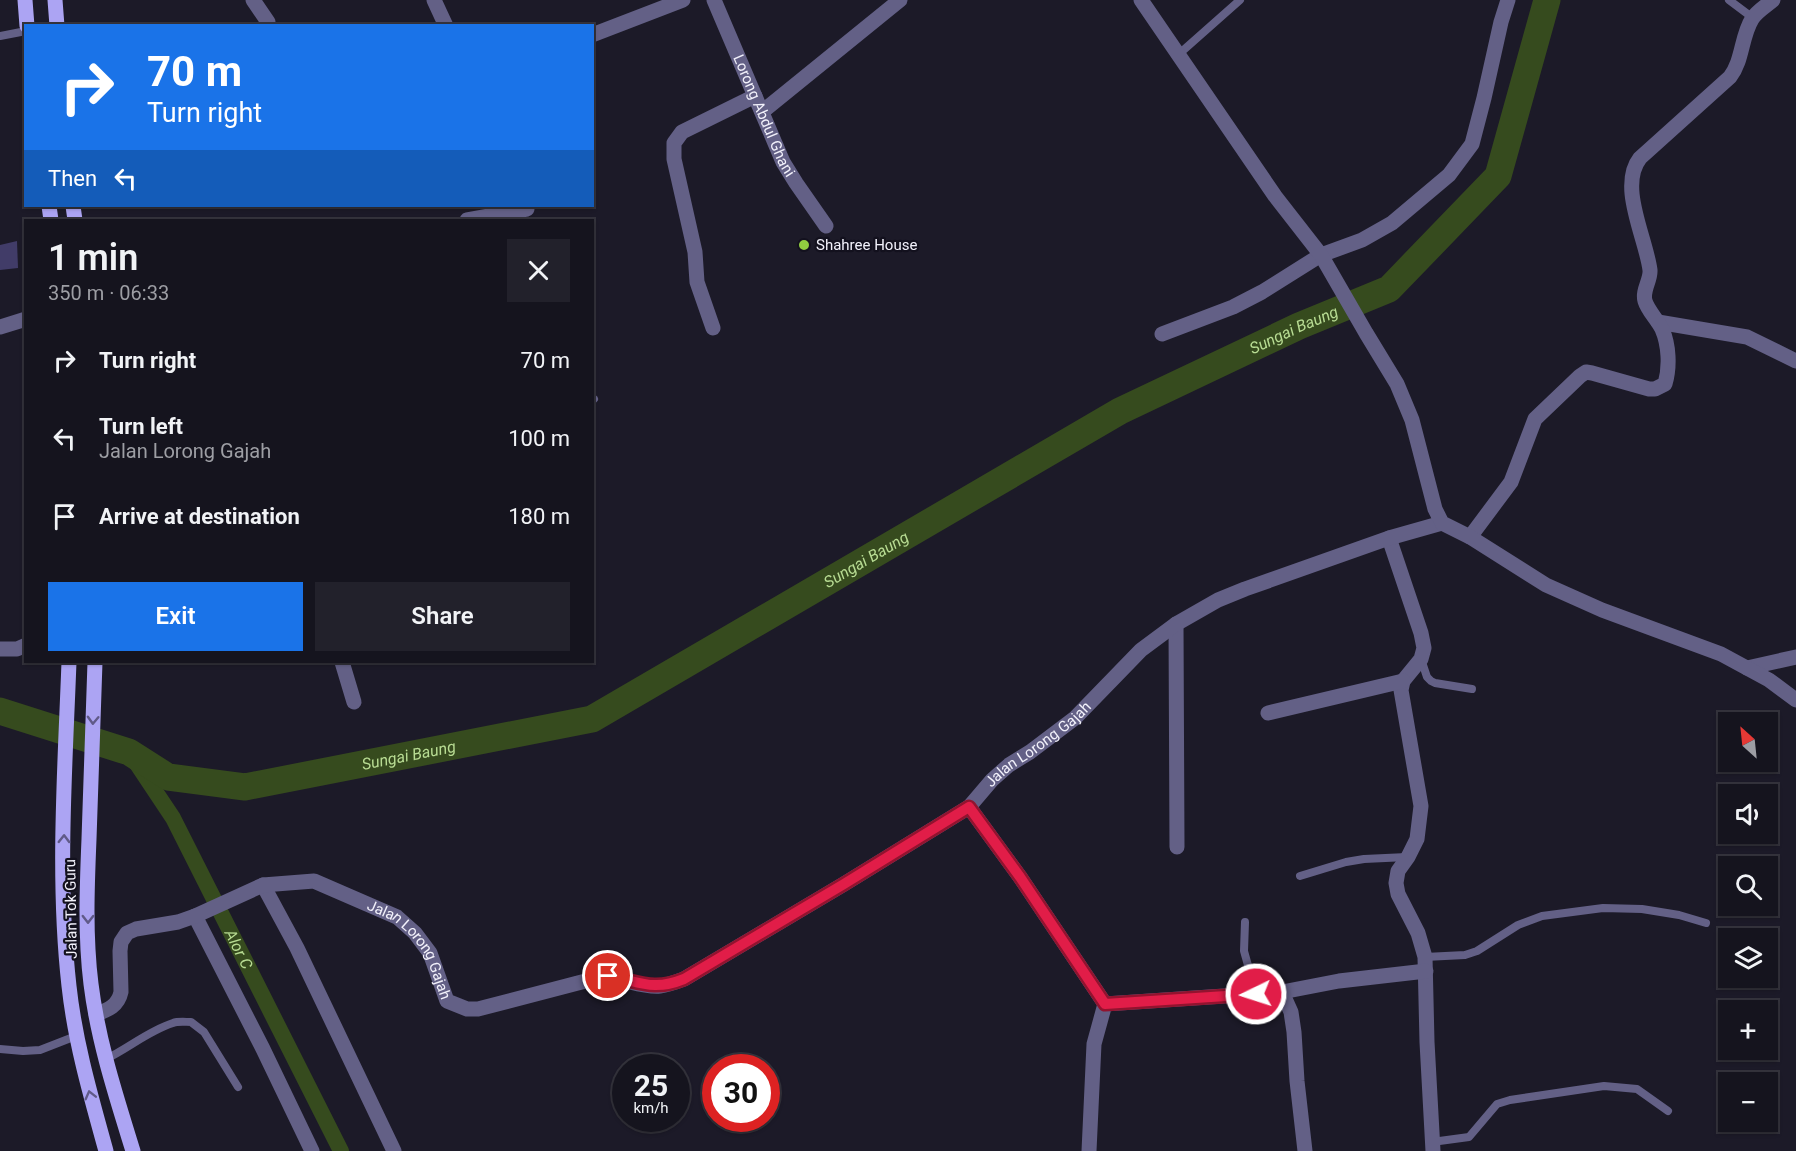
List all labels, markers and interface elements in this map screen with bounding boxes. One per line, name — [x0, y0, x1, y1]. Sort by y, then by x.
text: 70 m — [147, 47, 242, 96]
icon: right — [48, 48, 126, 126]
street label: Lorong Abdul Ghani — [729, 52, 799, 180]
text: Turn right — [147, 97, 262, 129]
icon: left — [109, 162, 142, 195]
text: Then — [48, 166, 97, 191]
place label: Shahree House — [816, 236, 917, 254]
text: 1 min — [48, 237, 138, 279]
marker: Shahree House — [797, 238, 811, 252]
button: close — [507, 239, 570, 302]
text: 350 m · 06:33 — [48, 281, 169, 305]
water label: Sungai Baung — [1246, 301, 1341, 358]
icon: right — [48, 344, 81, 377]
text: Turn right — [99, 348, 196, 373]
text: 70 m — [521, 348, 570, 373]
text: Turn left — [99, 414, 183, 439]
icon: left — [48, 422, 81, 455]
text: 100 m — [508, 426, 570, 451]
text: Jalan Lorong Gajah — [99, 439, 271, 463]
icon: arrive — [48, 500, 81, 533]
text: Arrive at destination — [99, 504, 300, 529]
text: 180 m — [508, 504, 570, 529]
water label: Sungai Baung — [820, 527, 912, 591]
button: Exit — [48, 582, 303, 651]
button: Share — [315, 582, 570, 651]
street label: Jalan Lorong Gajah — [981, 698, 1095, 791]
north arrow — [1718, 712, 1778, 772]
map controls — [1718, 712, 1778, 1132]
one-way arrow — [87, 715, 100, 724]
water label: Sungai Baung — [360, 736, 457, 773]
button: sound — [1718, 784, 1778, 844]
one-way arrow — [58, 835, 70, 844]
button: search — [1718, 856, 1778, 916]
street label: Jalan Tok Guru — [61, 859, 81, 959]
street label: Jalan Lorong Gajah — [364, 896, 455, 1002]
one-way arrow — [81, 914, 94, 923]
water label: Alor C — [221, 925, 257, 972]
button: layers — [1718, 928, 1778, 988]
pin — [582, 950, 633, 1001]
icon: arrive — [591, 959, 624, 992]
position arrow — [1224, 962, 1288, 1026]
button: + — [1718, 1000, 1778, 1060]
speed limit sign: 30 — [702, 1054, 780, 1132]
text: 25 — [634, 1068, 668, 1103]
button: − — [1718, 1072, 1778, 1132]
one-way arrow — [85, 1090, 98, 1100]
text: km/h — [633, 1099, 669, 1117]

